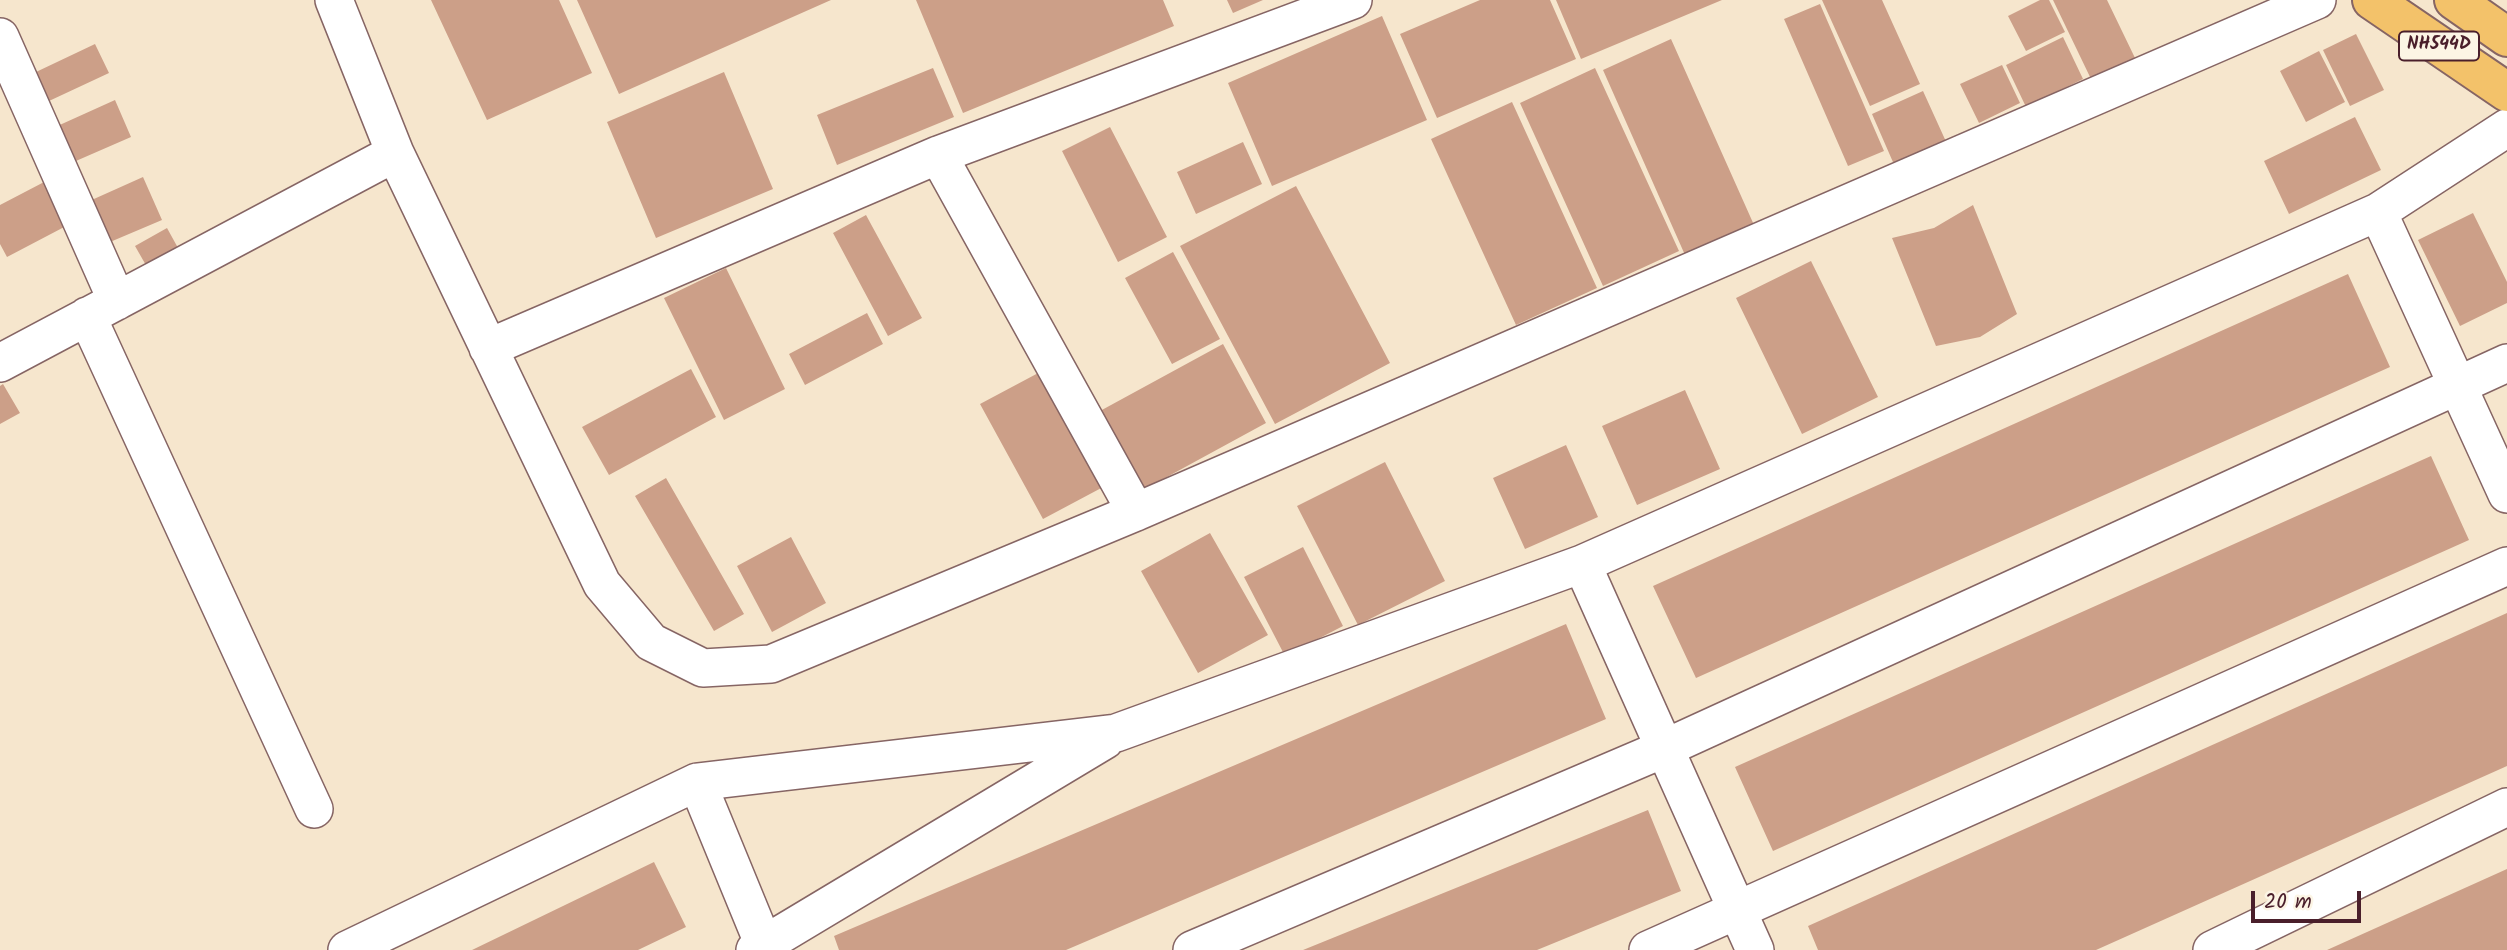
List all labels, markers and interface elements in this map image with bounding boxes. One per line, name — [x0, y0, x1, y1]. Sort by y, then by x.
road number: NH544D — [2399, 32, 2479, 60]
scale bar — [2255, 876, 2365, 920]
text: 20 m — [2264, 886, 2312, 919]

